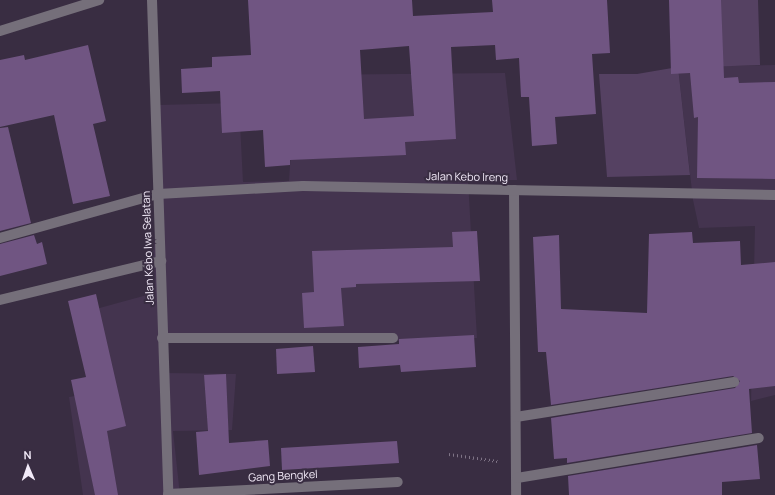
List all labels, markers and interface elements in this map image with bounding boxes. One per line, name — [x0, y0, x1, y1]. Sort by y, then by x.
street label: Jalan Kebo Ireng — [426, 170, 508, 184]
street label: Jalan Kebo Iwa Selatan — [139, 191, 157, 305]
north arrow — [8, 447, 48, 487]
text: N — [23, 447, 32, 462]
street label: Gang Bengkel — [248, 468, 318, 484]

